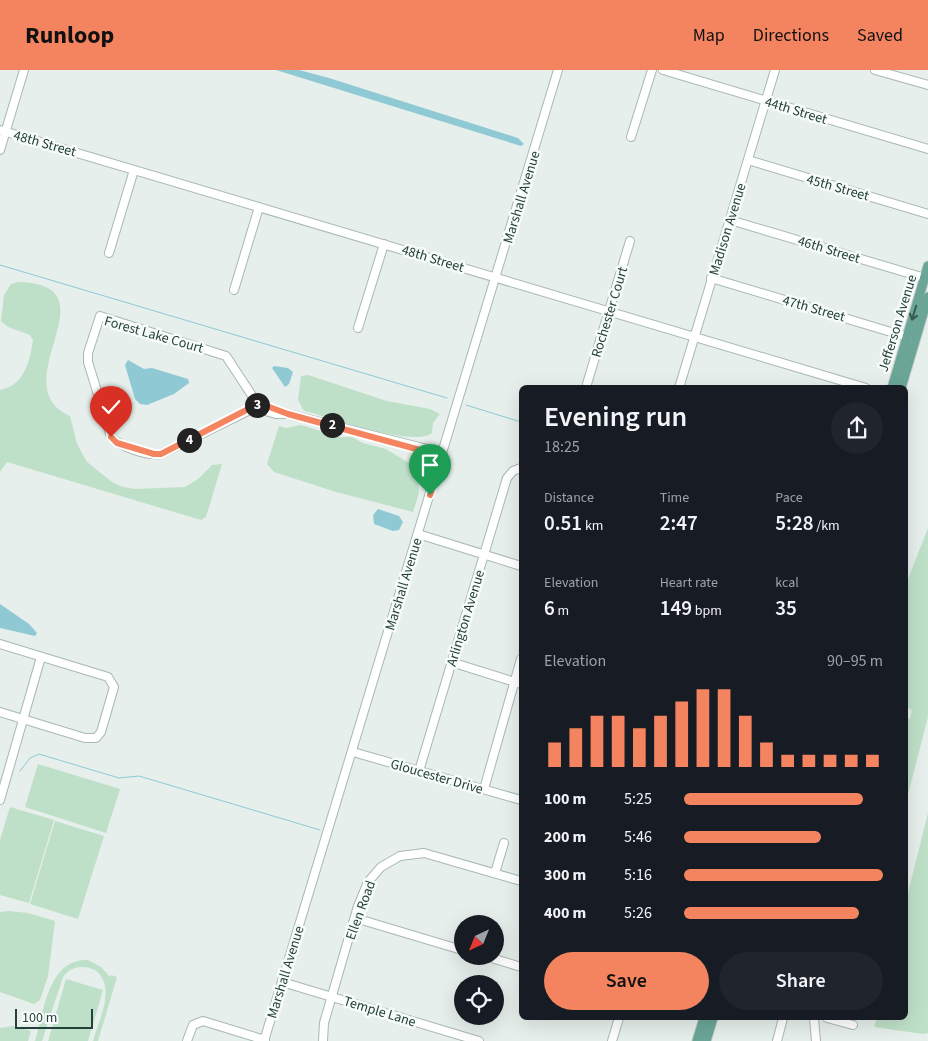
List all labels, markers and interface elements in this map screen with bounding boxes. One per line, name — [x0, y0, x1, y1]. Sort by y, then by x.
text: Runloop — [25, 18, 114, 53]
text: Map — [693, 23, 725, 48]
text: Directions — [753, 23, 829, 48]
text: Saved — [857, 23, 903, 48]
street label: 44th Street — [762, 92, 830, 130]
street label: 48th Street — [11, 126, 79, 162]
street label: Marshall Avenue — [498, 149, 546, 246]
street label: 45th Street — [804, 170, 872, 206]
street label: Madison Avenue — [704, 181, 751, 278]
street label: 46th Street — [795, 231, 863, 269]
street label: 48th Street — [399, 240, 467, 278]
street label: Rochester Court — [587, 264, 633, 360]
street label: Jefferson Avenue — [874, 272, 922, 374]
street label: 47th Street — [780, 291, 848, 327]
one-way arrow — [909, 304, 919, 320]
street label: Forest Lake Court — [102, 311, 206, 359]
pin — [90, 386, 132, 437]
pin: 3 — [244, 392, 270, 418]
icon: check — [97, 393, 125, 421]
text: 3 — [254, 395, 261, 415]
text: Evening run — [544, 397, 687, 437]
button: share — [831, 402, 883, 454]
pin: 2 — [320, 412, 344, 438]
text: 2 — [329, 415, 336, 435]
pin: 4 — [176, 428, 202, 452]
text: 4 — [186, 430, 193, 450]
text: 18:25 — [544, 436, 580, 458]
pin — [409, 444, 451, 495]
icon: arrive — [416, 451, 444, 479]
text: Distance — [544, 488, 594, 508]
text: Time — [660, 488, 689, 508]
text: Pace — [775, 488, 803, 508]
text: 0.51 — [544, 508, 582, 538]
text: 2:47 — [660, 508, 698, 538]
text: 5:28 — [775, 508, 813, 538]
text: km — [582, 516, 603, 536]
text: /km — [813, 516, 840, 536]
street label: Marshall Avenue — [380, 536, 428, 633]
street label: Arlington Avenue — [442, 568, 490, 669]
text: Elevation — [544, 573, 599, 593]
text: Heart rate — [660, 573, 718, 593]
text: kcal — [775, 573, 799, 593]
text: 6 — [544, 593, 555, 623]
text: 149 — [660, 593, 692, 623]
text: 35 — [775, 593, 797, 623]
text: m — [555, 601, 569, 621]
text: bpm — [692, 601, 722, 621]
text: Elevation — [544, 650, 606, 672]
text: 90–95 m — [827, 650, 883, 672]
street label: Gloucester Drive — [388, 754, 485, 800]
text: 100 m — [544, 788, 586, 810]
text: 5:25 — [624, 788, 652, 810]
text: 200 m — [544, 826, 586, 848]
text: 5:46 — [624, 826, 652, 848]
text: 300 m — [544, 864, 586, 886]
text: 5:16 — [624, 864, 652, 886]
street label: Ellen Road — [341, 878, 381, 943]
text: 400 m — [544, 902, 586, 924]
text: 5:26 — [624, 902, 652, 924]
north arrow — [454, 915, 504, 965]
map controls — [454, 915, 504, 1025]
street label: Marshall Avenue — [262, 924, 310, 1021]
button: Save — [544, 952, 709, 1010]
button: Share — [719, 952, 883, 1010]
button: locate — [454, 975, 504, 1025]
street label: Temple Lane — [341, 991, 418, 1032]
scale bar — [15, 1006, 92, 1029]
text: 100 m — [22, 1008, 57, 1028]

